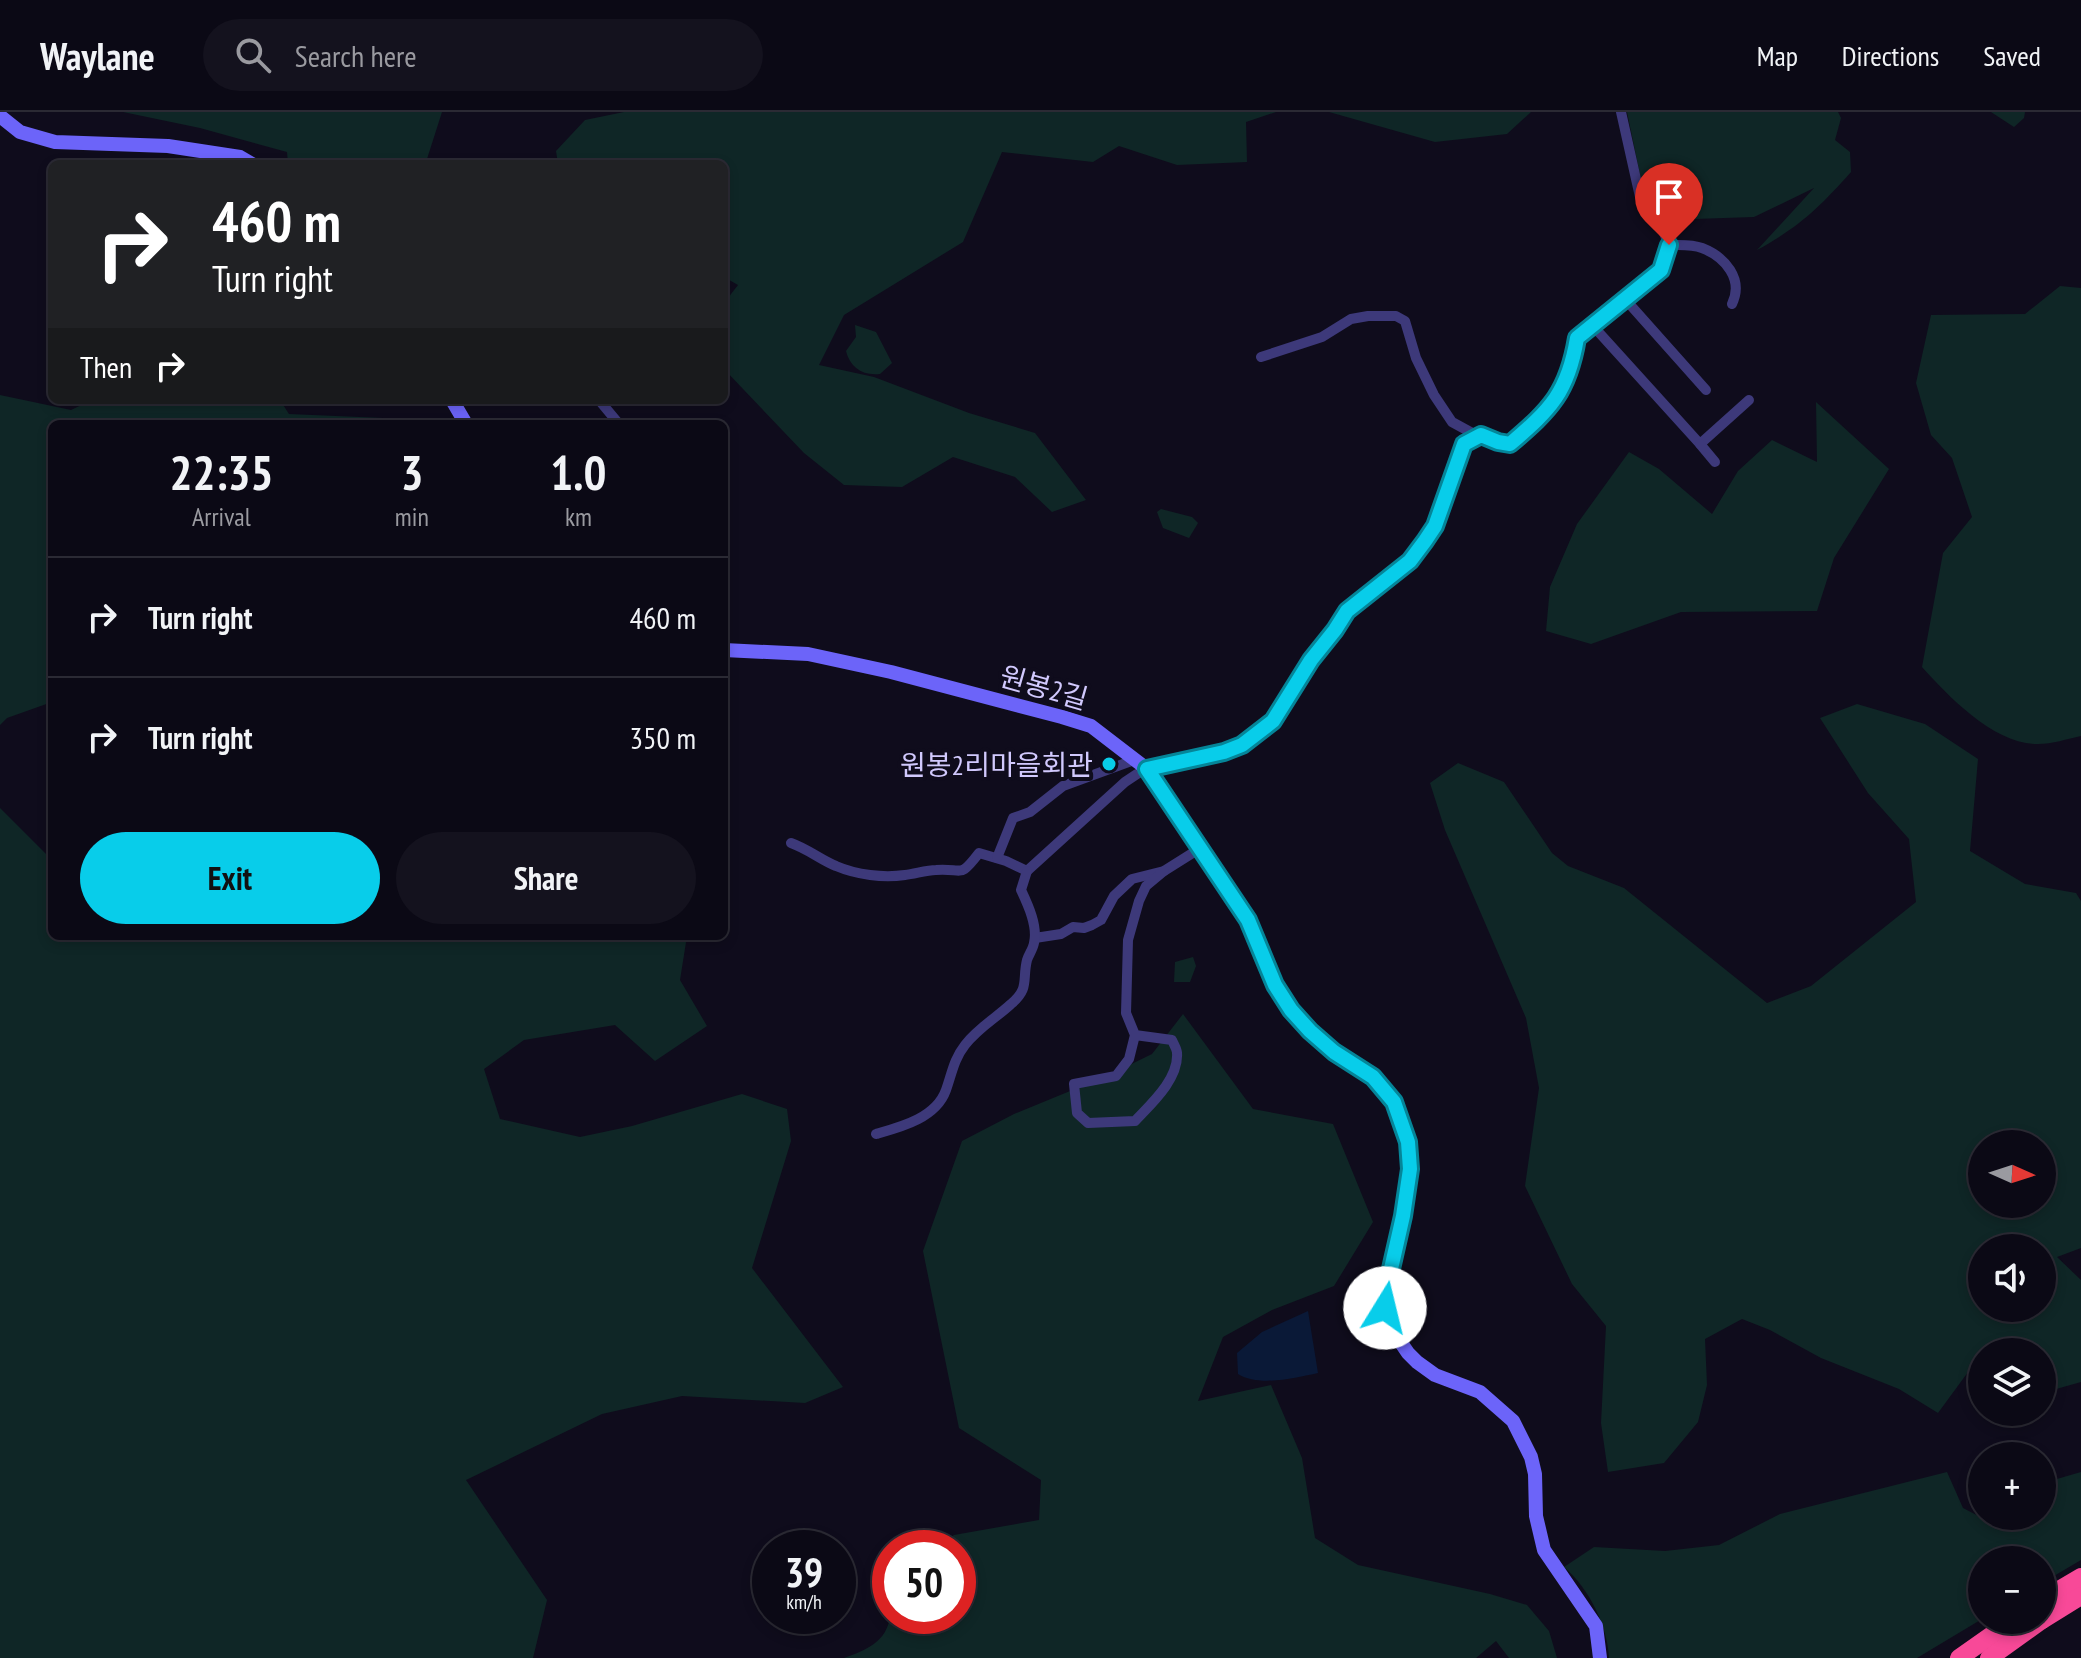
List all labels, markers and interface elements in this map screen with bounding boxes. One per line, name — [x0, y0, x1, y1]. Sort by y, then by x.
search box — [203, 19, 763, 91]
text: Waylane — [40, 31, 155, 80]
icon: search — [231, 33, 275, 77]
text: Search here — [295, 36, 417, 75]
text: Map — [1757, 37, 1798, 74]
text: Directions — [1842, 37, 1939, 74]
text: Saved — [1983, 37, 2041, 74]
pin — [1635, 163, 1703, 245]
icon: arrive — [1647, 175, 1691, 219]
text: 460 m — [212, 185, 341, 257]
icon: right — [80, 192, 184, 296]
text: Turn right — [212, 255, 333, 302]
icon: right — [148, 344, 192, 388]
text: Then — [80, 347, 132, 386]
text: 22:35 — [170, 441, 273, 503]
text: 3 — [400, 441, 423, 503]
text: 1.0 — [550, 441, 606, 503]
text: Arrival — [192, 500, 251, 533]
text: min — [395, 500, 429, 533]
text: km — [565, 500, 592, 533]
icon: right — [80, 595, 124, 639]
text: Turn right — [148, 598, 252, 637]
text: 460 m — [630, 598, 696, 637]
street label: 원봉2길 — [996, 657, 1092, 717]
icon: right — [80, 715, 124, 759]
text: Turn right — [148, 718, 252, 757]
text: 350 m — [630, 718, 696, 757]
place label: 원봉2리마을회관 — [900, 746, 1093, 783]
marker: 원봉2리마을회관 — [1100, 755, 1118, 773]
button: Exit — [80, 832, 380, 924]
button: Share — [396, 832, 696, 924]
north arrow — [1968, 1130, 2056, 1218]
map controls — [1968, 1130, 2056, 1634]
button: sound — [1968, 1234, 2056, 1322]
position arrow — [1343, 1266, 1427, 1350]
button: layers — [1968, 1338, 2056, 1426]
button: + — [1968, 1442, 2056, 1530]
speed limit sign: 50 — [872, 1530, 976, 1634]
text: 39 — [785, 1546, 823, 1598]
button: − — [1968, 1546, 2056, 1634]
text: km/h — [786, 1589, 822, 1615]

